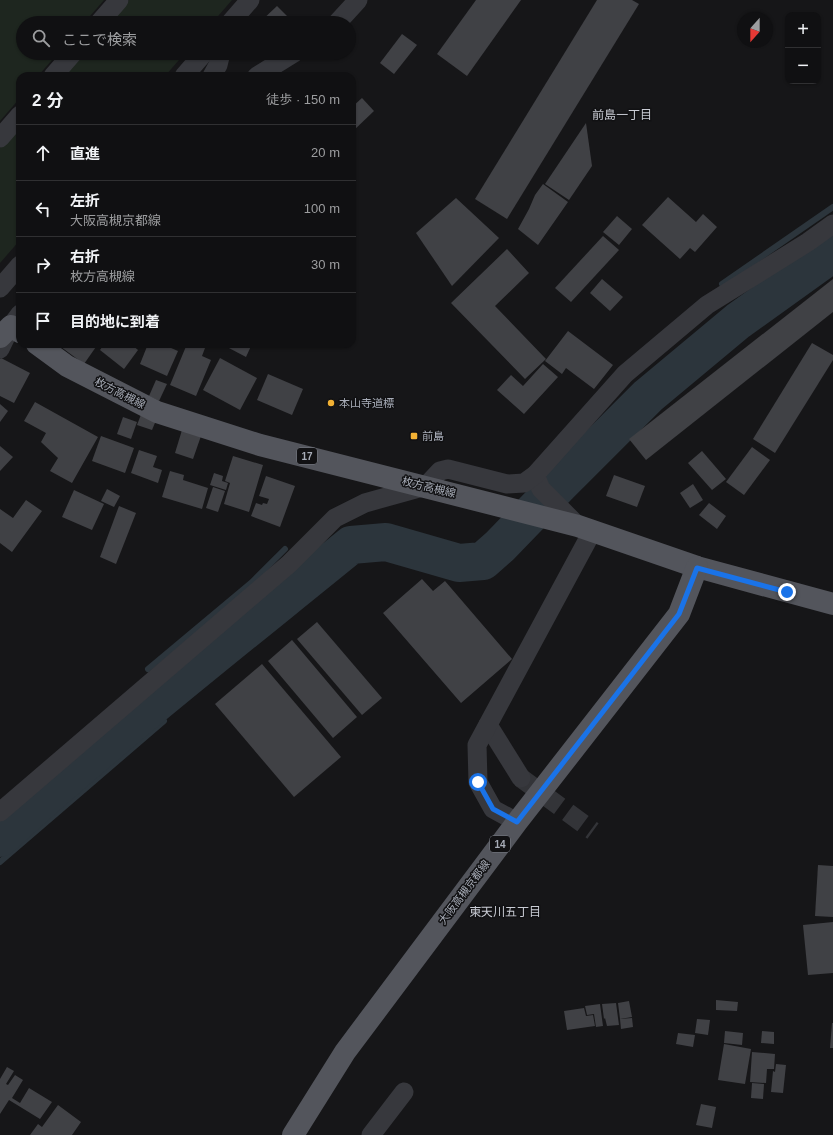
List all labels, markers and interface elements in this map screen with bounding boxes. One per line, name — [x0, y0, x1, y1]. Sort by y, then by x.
north arrow — [737, 12, 773, 48]
map controls — [785, 12, 821, 84]
button: + — [785, 12, 821, 48]
search box — [16, 16, 356, 60]
icon: search — [30, 27, 52, 49]
text: ここで検索 — [62, 31, 137, 48]
button: − — [785, 48, 821, 84]
text: 2 分 — [32, 91, 63, 110]
text: 徒歩 · 150 m — [266, 92, 340, 107]
district label: 前島一丁目 — [592, 108, 652, 122]
icon: ahead — [32, 142, 54, 164]
text: 直進 — [70, 145, 100, 162]
text: 20 m — [311, 145, 340, 160]
text: 左折 — [70, 192, 100, 209]
icon: left — [32, 198, 54, 220]
text: 100 m — [304, 201, 340, 216]
text: 大阪高槻京都線 — [70, 213, 161, 228]
text: 右折 — [70, 248, 100, 265]
icon: right — [32, 254, 54, 276]
text: 30 m — [311, 257, 340, 272]
text: 枚方高槻線 — [70, 269, 135, 284]
icon: arrive — [32, 310, 54, 332]
text: 目的地に到着 — [70, 313, 160, 330]
street label: 枚方高槻線 — [93, 375, 147, 411]
place label: 本山寺道標 — [339, 397, 394, 409]
marker: 本山寺道標 — [326, 398, 336, 408]
place label: 前島 — [422, 430, 444, 442]
marker: 前島 — [409, 431, 419, 441]
road number: 17 — [297, 448, 317, 464]
street label: 枚方高槻線 — [401, 475, 457, 499]
route end — [778, 583, 796, 601]
route start — [469, 773, 487, 791]
road number: 14 — [490, 836, 510, 852]
street label: 大阪高槻京都線 — [436, 858, 492, 926]
district label: 東天川五丁目 — [469, 905, 541, 919]

